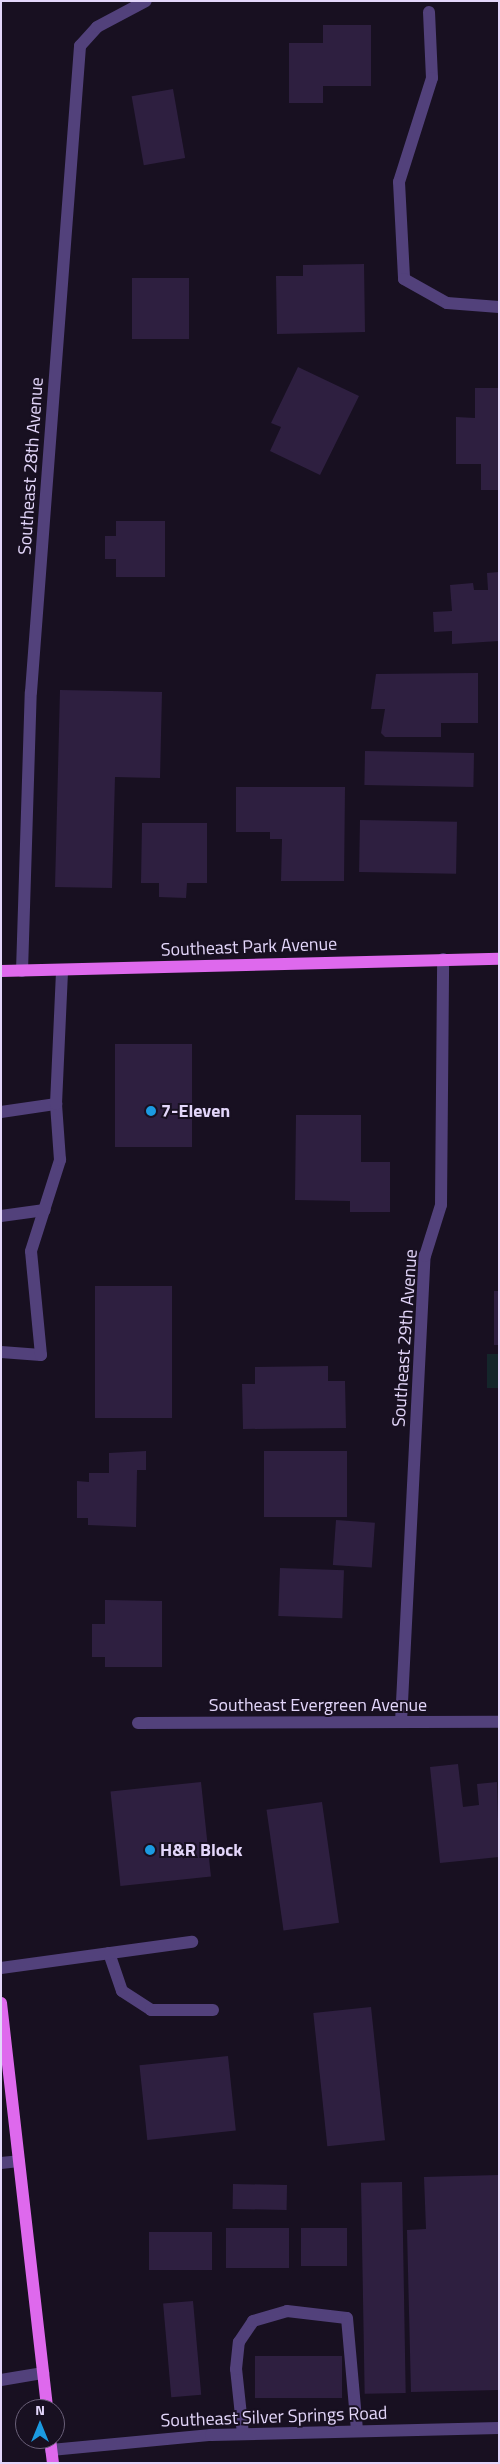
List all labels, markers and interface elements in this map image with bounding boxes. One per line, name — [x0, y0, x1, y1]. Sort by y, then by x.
street label: Southeast 28th Avenue — [14, 376, 48, 556]
street label: Southeast Park Avenue — [161, 933, 337, 961]
place label: 7-Eleven — [161, 1100, 230, 1122]
marker: 7-Eleven — [145, 1105, 157, 1117]
street label: Southeast 29th Avenue — [388, 1248, 422, 1428]
street label: Southeast Evergreen Avenue — [209, 1694, 427, 1716]
place label: H&R Block — [160, 1839, 243, 1861]
marker: H&R Block — [144, 1844, 156, 1856]
north arrow — [15, 2399, 65, 2449]
text: N — [35, 2399, 45, 2420]
street label: Southeast Silver Springs Road — [160, 2402, 388, 2432]

